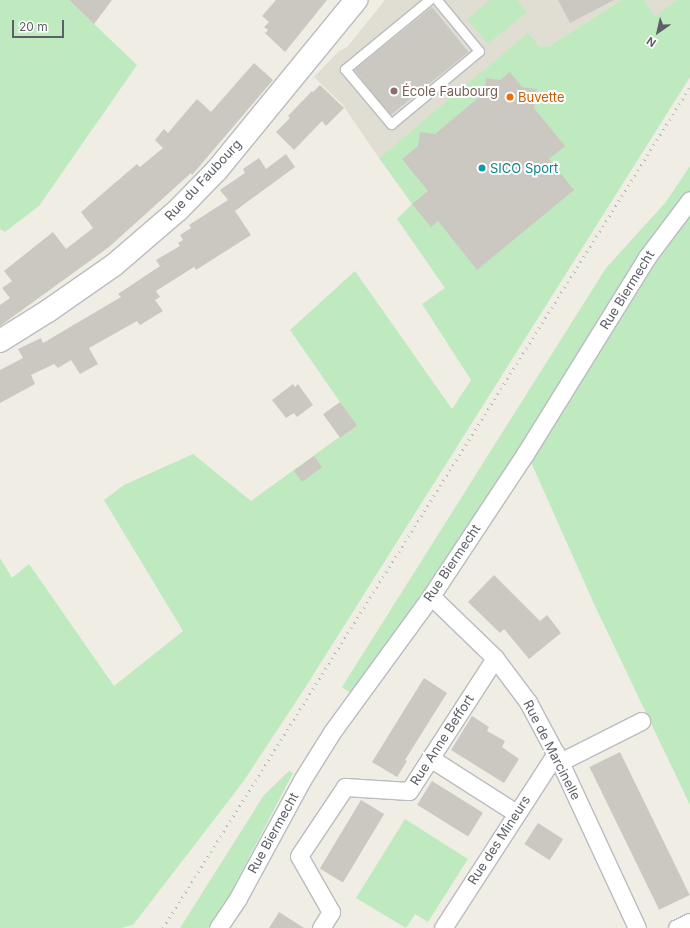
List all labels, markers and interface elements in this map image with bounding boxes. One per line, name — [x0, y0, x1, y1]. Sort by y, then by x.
scale bar — [14, 12, 66, 38]
north arrow — [638, 12, 678, 52]
text: 20 m — [19, 19, 48, 34]
text: N — [644, 34, 659, 50]
place label: École Faubourg — [402, 83, 498, 99]
marker: École Faubourg — [389, 86, 399, 96]
place label: Buvette — [518, 89, 564, 105]
marker: Buvette — [505, 92, 515, 102]
street label: Rue du Faubourg — [161, 136, 245, 224]
place label: SICO Sport — [490, 160, 558, 176]
marker: SICO Sport — [477, 163, 487, 173]
street label: Rue Biermecht — [597, 248, 657, 332]
street label: Rue Biermecht — [420, 521, 484, 605]
street label: Rue Anne Beffort — [407, 692, 477, 788]
street label: Rue de Marcinelle — [520, 697, 584, 803]
street label: Rue Biermecht — [244, 790, 302, 876]
street label: Rue des Mineurs — [464, 793, 534, 887]

